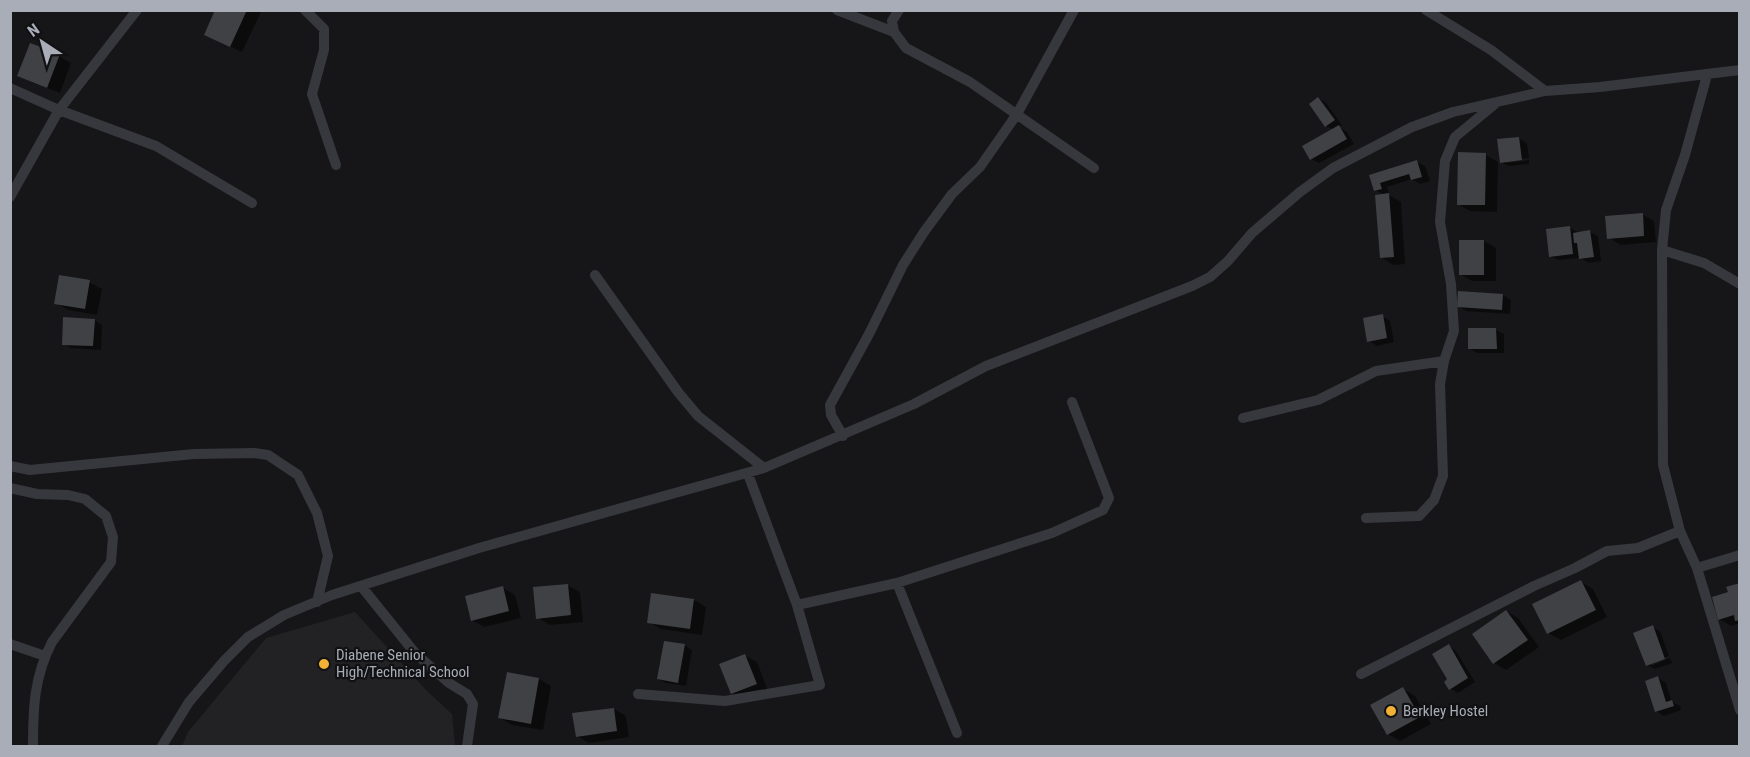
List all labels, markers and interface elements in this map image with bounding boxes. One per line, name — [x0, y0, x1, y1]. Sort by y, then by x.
north arrow — [12, 12, 72, 72]
text: N — [24, 20, 43, 41]
place label: Diabene Senior High/Technical School — [336, 646, 469, 681]
marker: Diabene Senior High/Technical School — [317, 657, 331, 671]
place label: Berkley Hostel — [1403, 702, 1488, 720]
marker: Berkley Hostel — [1384, 704, 1398, 718]

